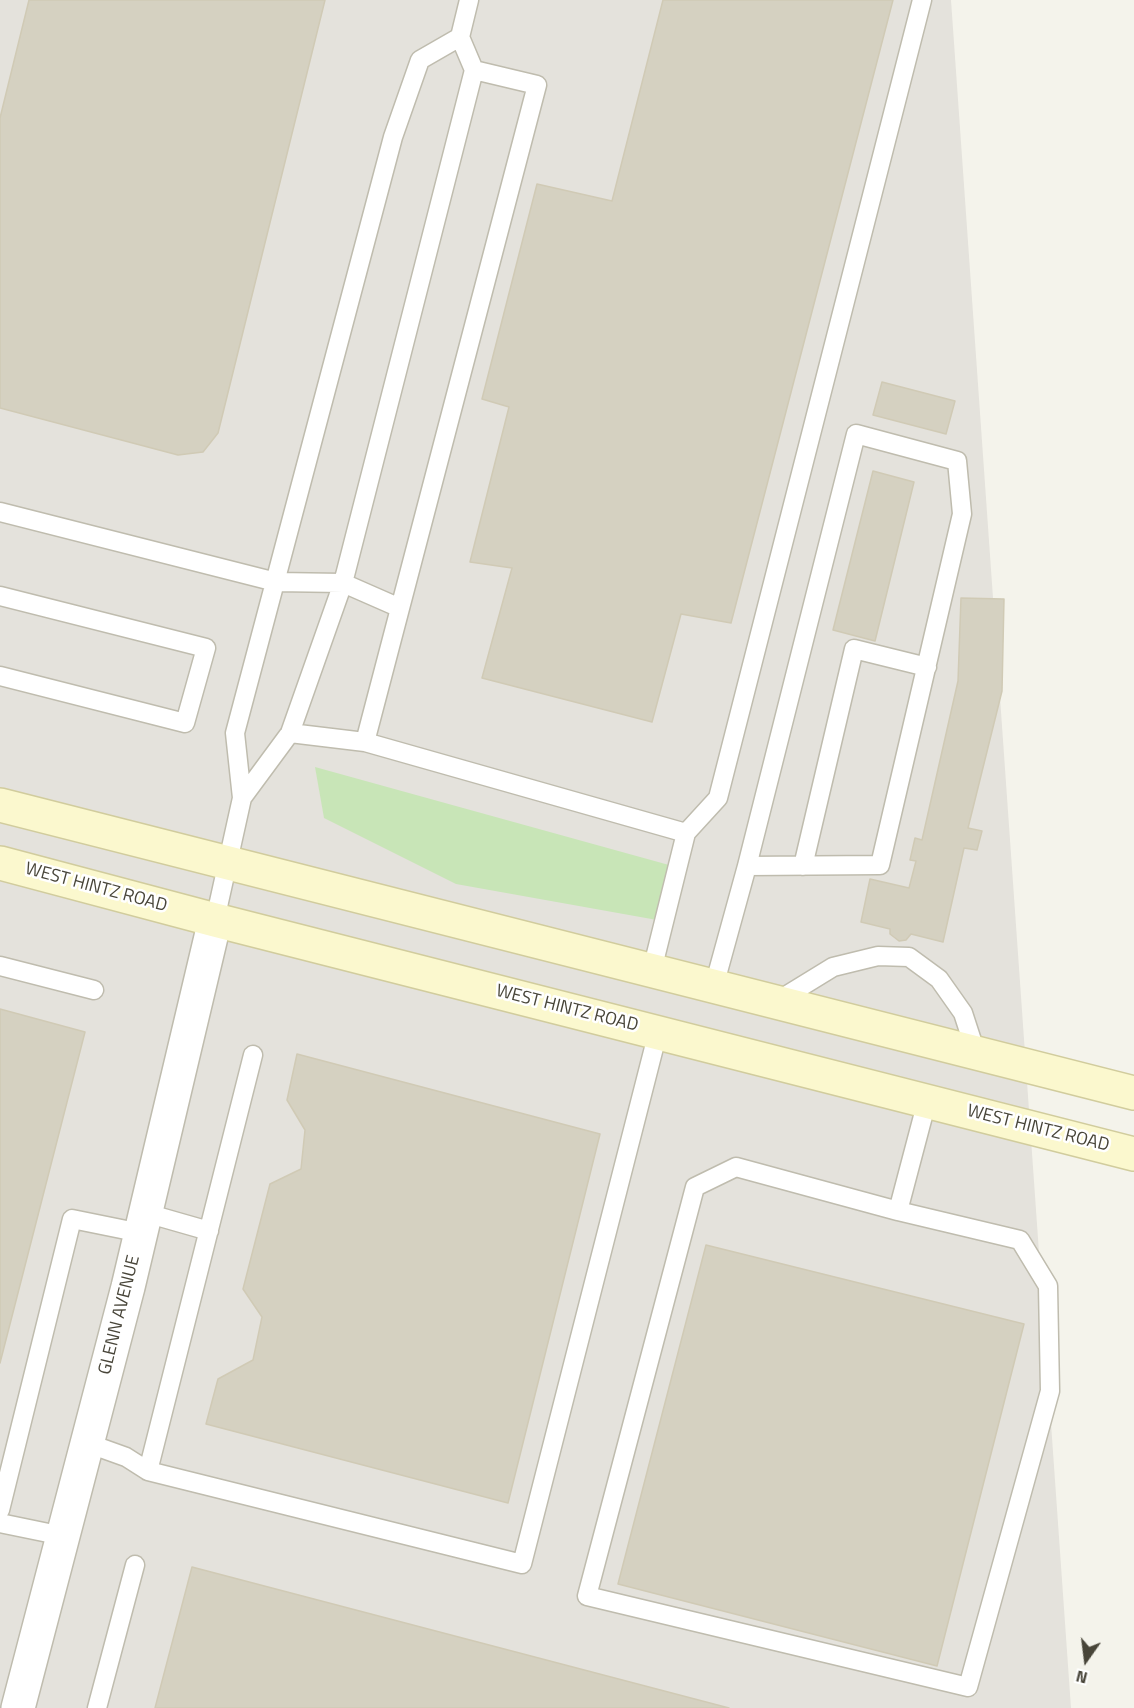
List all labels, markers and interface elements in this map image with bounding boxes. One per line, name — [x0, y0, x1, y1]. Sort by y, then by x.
street label: WEST HINTZ ROAD — [23, 859, 169, 917]
street label: WEST HINTZ ROAD — [494, 981, 640, 1037]
street label: WEST HINTZ ROAD — [965, 1101, 1111, 1157]
street label: GLENN AVENUE — [95, 1253, 145, 1377]
north arrow — [1056, 1630, 1116, 1690]
text: N — [1073, 1664, 1090, 1690]

